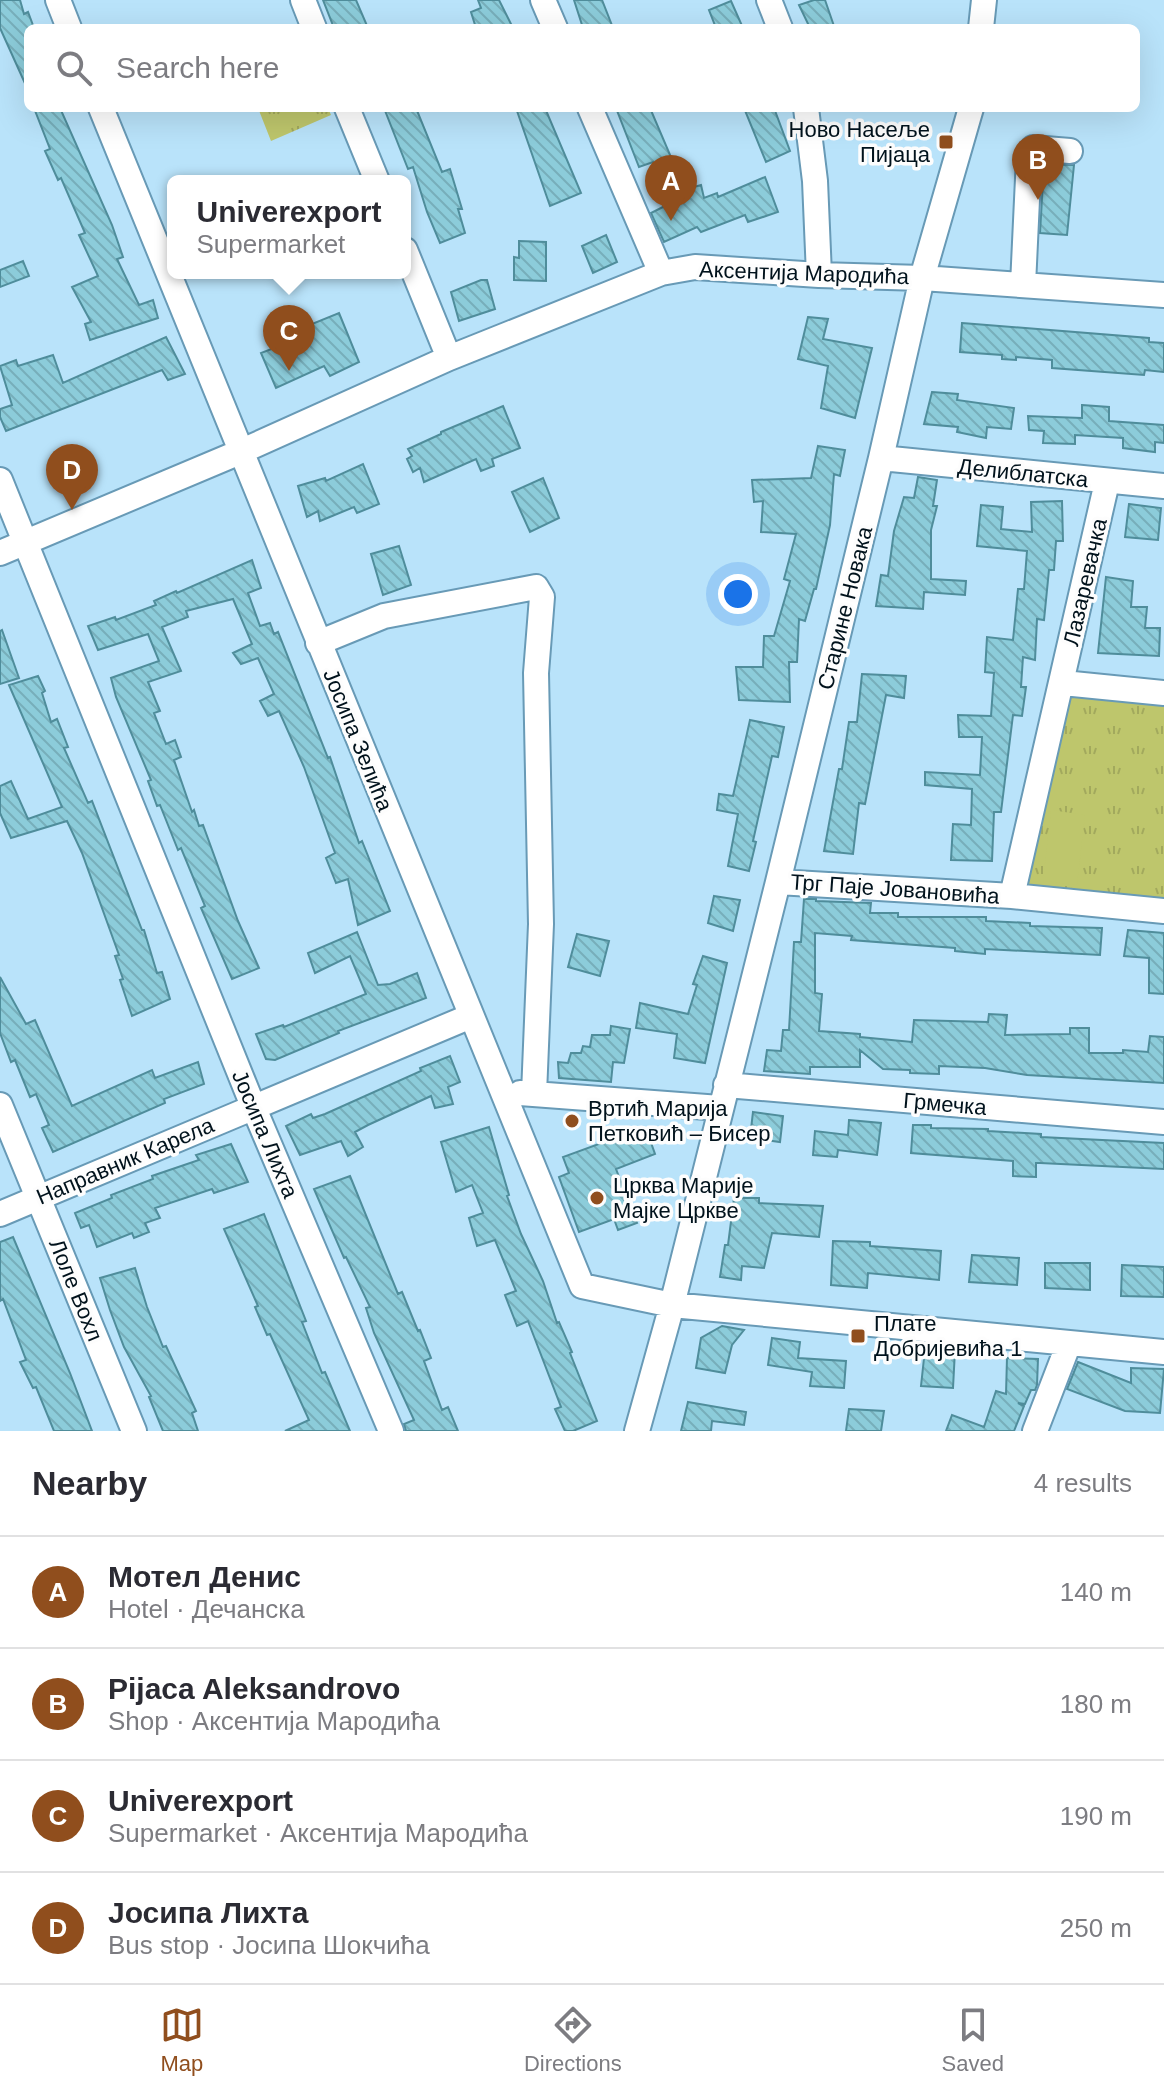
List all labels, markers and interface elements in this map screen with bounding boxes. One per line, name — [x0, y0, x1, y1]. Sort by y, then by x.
search box — [24, 24, 1140, 112]
icon: search — [52, 46, 96, 90]
text: Search here — [116, 51, 279, 84]
place label: Ново Насеље Пијаца — [789, 117, 931, 167]
marker: Ново Насеље Пијаца — [937, 133, 955, 151]
pin: B — [1012, 134, 1064, 200]
pin: A — [645, 155, 697, 221]
popup — [167, 175, 411, 279]
text: Univerexport — [196, 195, 382, 228]
text: Supermarket — [196, 229, 345, 259]
street label: Аксентија Мародића — [699, 257, 910, 289]
pin: C — [263, 305, 315, 371]
pin: D — [46, 444, 98, 510]
street label: Делиблатска — [957, 454, 1090, 492]
street label: Лазаревачка — [1058, 515, 1112, 648]
street label: Старине Новака — [813, 523, 878, 692]
your location — [718, 574, 758, 614]
street label: Јосипа Зелића — [318, 665, 398, 815]
street label: Трг Паје Јовановића — [790, 869, 1001, 909]
street label: Јосипа Лихта — [227, 1066, 303, 1202]
street label: Грмечка — [902, 1088, 988, 1120]
place label: Вртић Марија Петковић – Бисер — [588, 1096, 770, 1146]
street label: Направник Карела — [33, 1112, 218, 1210]
marker: Вртић Марија Петковић – Бисер — [563, 1112, 581, 1130]
place label: Црква Марије Мајке Цркве — [613, 1173, 753, 1223]
marker: Црква Марије Мајке Цркве — [588, 1189, 606, 1207]
street label: Лоле Вохл — [44, 1235, 108, 1345]
place label: Плате Добријевића 1 — [874, 1311, 1022, 1361]
marker: Плате Добријевића 1 — [849, 1327, 867, 1345]
text: Nearby — [32, 1464, 147, 1502]
text: 4 results — [1034, 1468, 1132, 1498]
text: Мотел Денис — [108, 1560, 301, 1593]
text: A — [49, 1577, 67, 1607]
text: 140 m — [1060, 1577, 1132, 1607]
text: Hotel · Дечанска — [108, 1594, 305, 1624]
text: Pijaca Aleksandrovo — [108, 1672, 400, 1705]
text: B — [49, 1689, 67, 1719]
text: 180 m — [1060, 1689, 1132, 1719]
text: Shop · Аксентија Мародића — [108, 1706, 440, 1736]
text: Univerexport — [108, 1784, 293, 1817]
text: C — [49, 1801, 67, 1831]
text: 190 m — [1060, 1801, 1132, 1831]
text: Supermarket · Аксентија Мародића — [108, 1818, 528, 1848]
text: Јосипа Лихта — [108, 1896, 308, 1929]
text: D — [49, 1913, 67, 1943]
text: 250 m — [1060, 1913, 1132, 1943]
text: Bus stop · Јосипа Шокчића — [108, 1930, 430, 1960]
tab: Map — [160, 2003, 204, 2077]
tab: Directions — [524, 2003, 622, 2077]
tab: Saved — [942, 2003, 1004, 2077]

